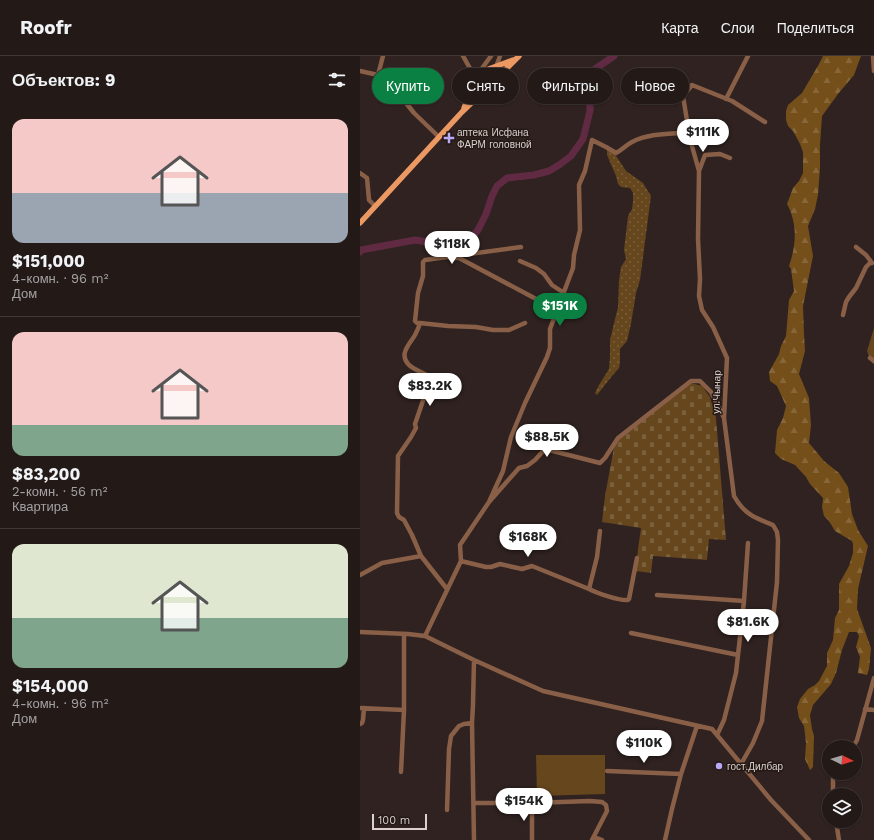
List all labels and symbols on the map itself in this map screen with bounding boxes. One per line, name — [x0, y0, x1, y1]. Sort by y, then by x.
pin: $111K — [675, 119, 731, 153]
place label: аптека Исфана ФАРМ головной — [457, 127, 532, 150]
marker: аптека Исфана ФАРМ головной — [444, 133, 454, 143]
pin: $118K — [424, 231, 480, 265]
pin: $151K — [532, 293, 588, 327]
street label: ул.Чынар — [710, 370, 723, 414]
pin: $83.2K — [397, 373, 463, 407]
pin: $88.5K — [514, 424, 580, 458]
pin: $168K — [500, 524, 556, 558]
pin: $81.6K — [715, 609, 781, 643]
pin: $110K — [616, 730, 672, 764]
north arrow — [822, 740, 862, 780]
marker: гост.Дилбар — [714, 761, 724, 771]
place label: гост.Дилбар — [727, 761, 783, 772]
pin: $154K — [496, 788, 552, 822]
scale bar — [372, 812, 427, 831]

